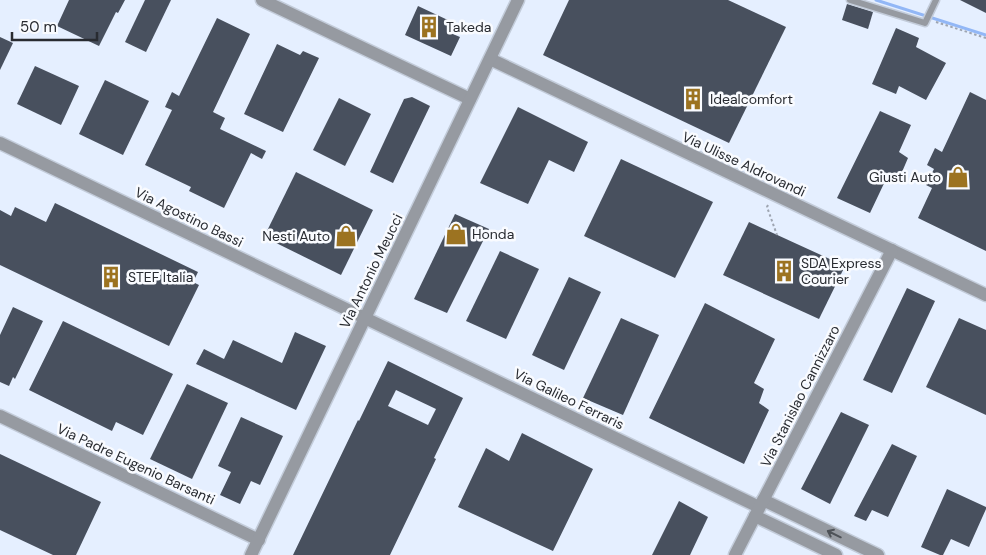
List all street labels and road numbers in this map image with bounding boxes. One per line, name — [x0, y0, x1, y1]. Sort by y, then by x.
street label: Via Ulisse Aldrovandi — [679, 127, 809, 201]
street label: Via Agostino Bassi — [132, 183, 246, 251]
street label: Via Antonio Meucci — [335, 211, 407, 331]
street label: Via Stanislao Cannizzaro — [756, 322, 844, 470]
street label: Via Galileo Ferraris — [511, 364, 627, 434]
street label: Via Padre Eugenio Barsanti — [54, 419, 218, 509]

